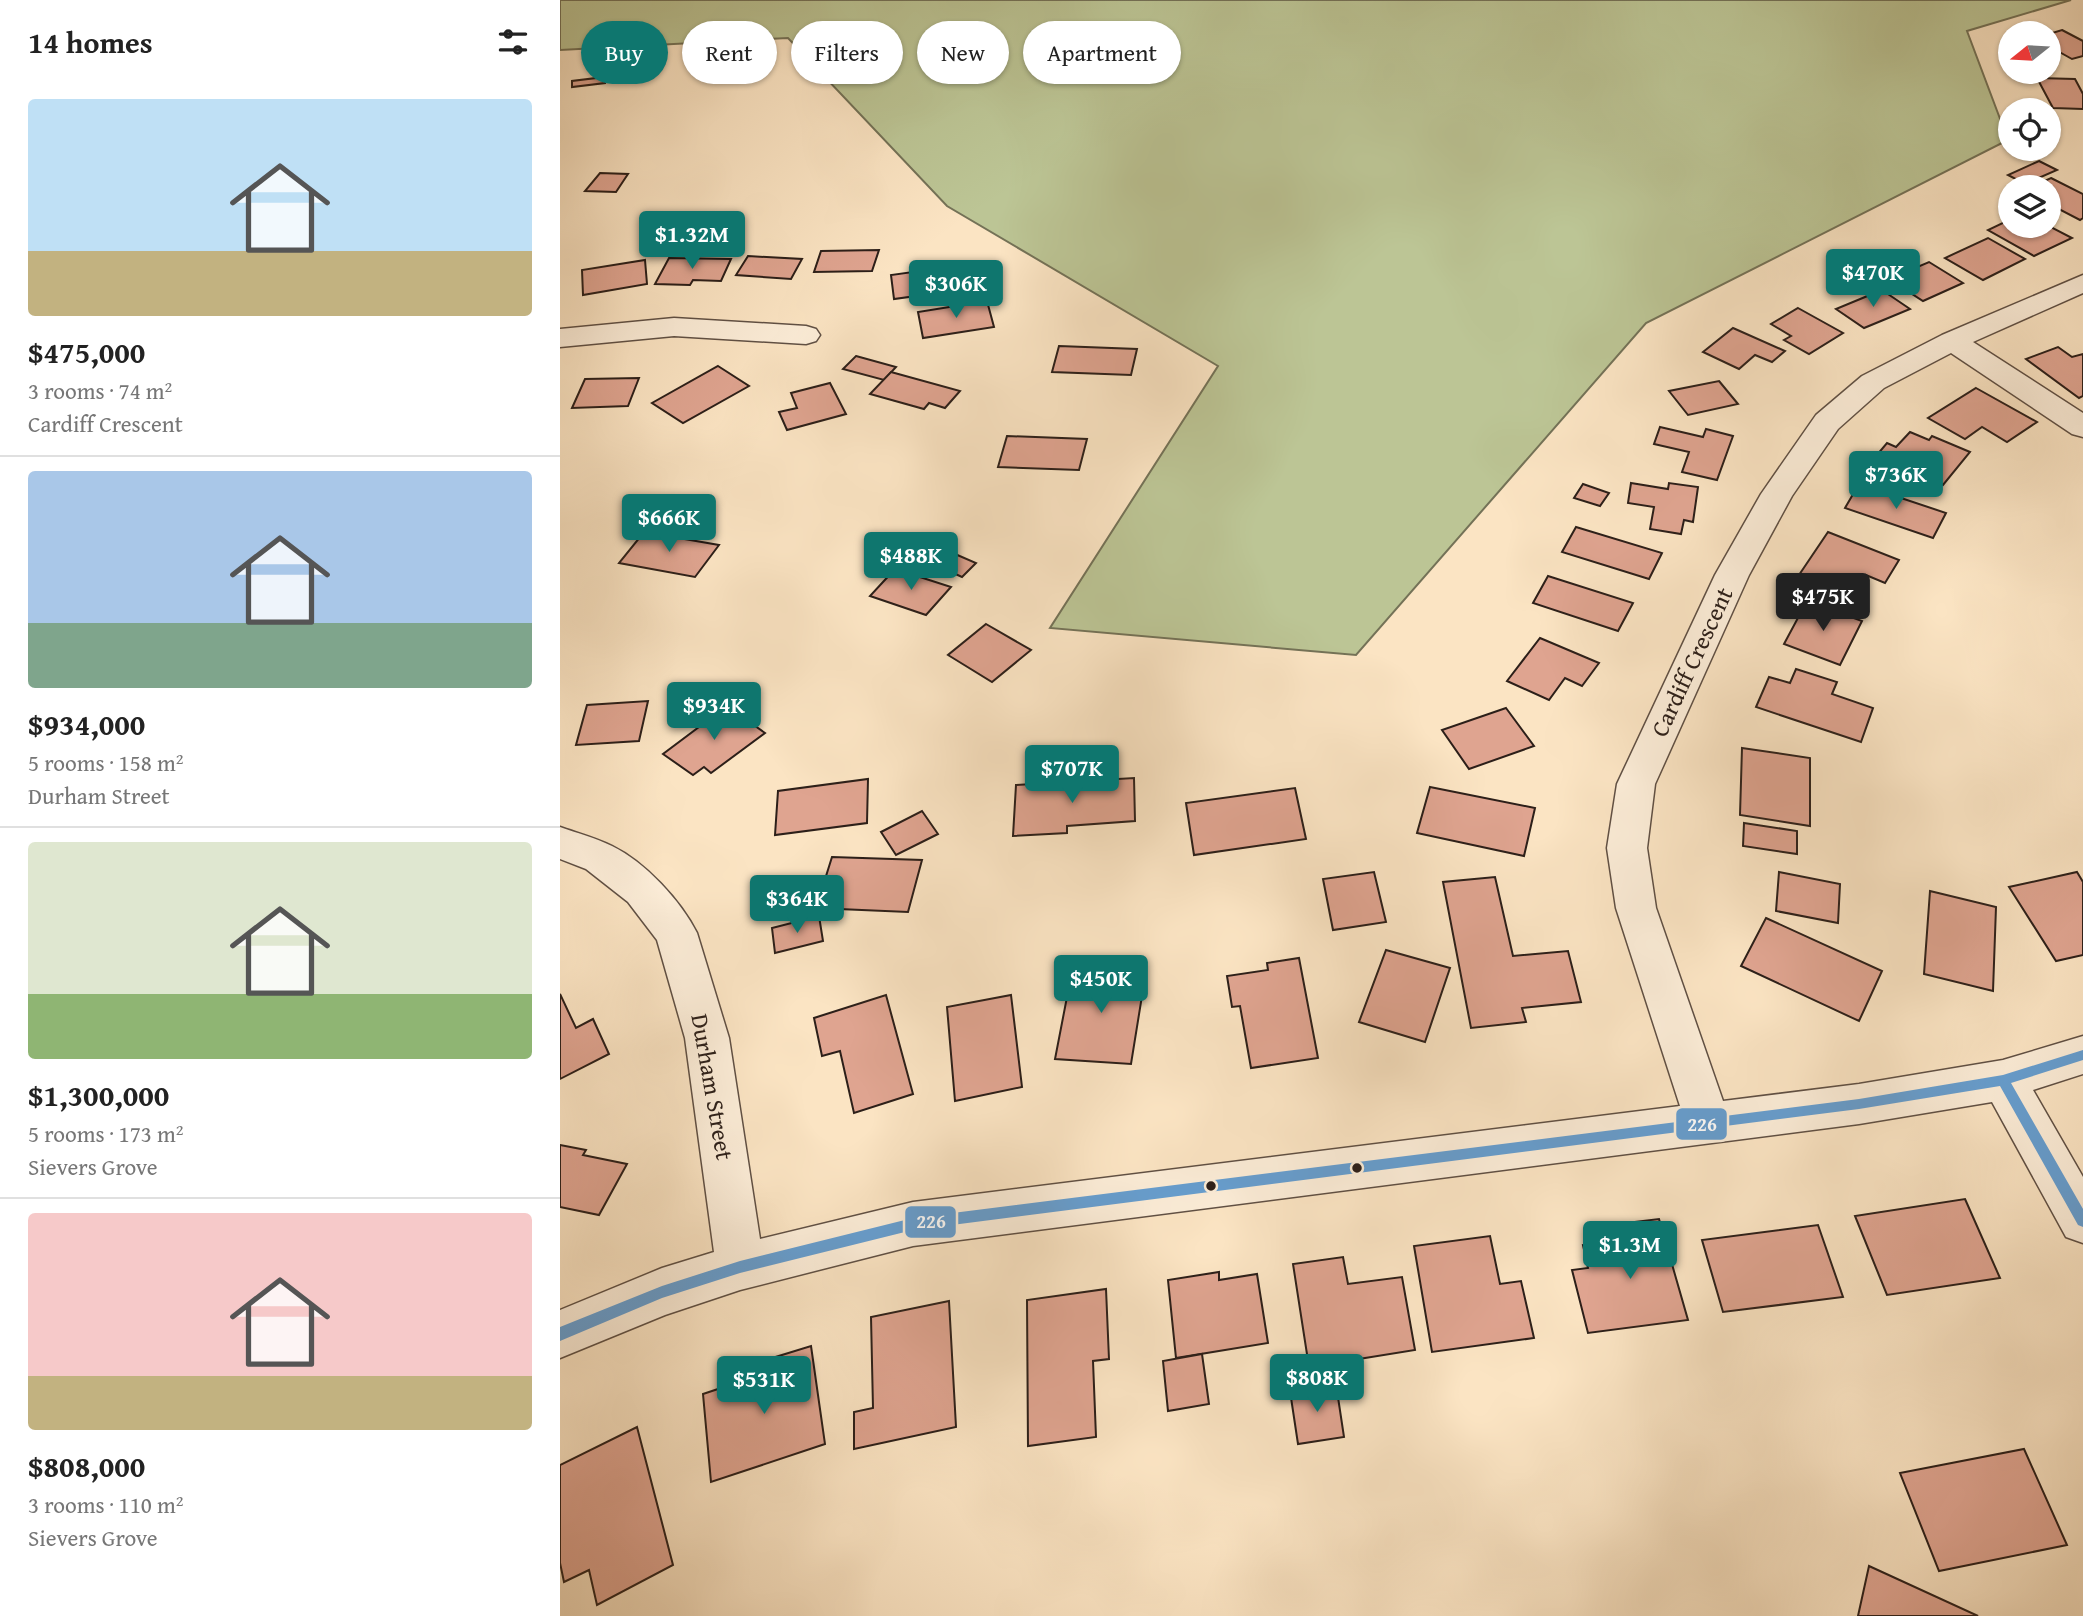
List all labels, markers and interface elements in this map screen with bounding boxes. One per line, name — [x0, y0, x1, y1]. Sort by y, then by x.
text: 14 homes — [28, 20, 153, 64]
chip: Buy — [581, 21, 668, 84]
chip: Rent — [682, 21, 777, 84]
chip: Filters — [791, 21, 903, 84]
chip: New — [917, 21, 1009, 84]
chip: Apartment — [1023, 21, 1181, 84]
north arrow — [1998, 21, 2062, 84]
map controls — [1998, 21, 2061, 238]
icon: filters — [494, 23, 532, 61]
button: locate — [1998, 98, 2061, 161]
icon: home — [217, 145, 343, 271]
button: layers — [1998, 175, 2061, 238]
pin: $1.32M — [635, 212, 749, 271]
text: $1.32M — [655, 217, 729, 250]
pin: $470K — [1824, 250, 1922, 309]
text: $470K — [1842, 255, 1904, 288]
pin: $306K — [907, 260, 1005, 320]
text: $306K — [925, 266, 987, 299]
text: $475,000 — [28, 330, 145, 374]
text: 3 rooms · 74 m² — [28, 374, 172, 407]
text: Cardiff Crescent — [28, 407, 183, 440]
pin: $736K — [1847, 452, 1945, 511]
text: $736K — [1865, 457, 1927, 490]
pin: $666K — [620, 494, 718, 554]
text: $666K — [638, 500, 700, 533]
icon: home — [217, 517, 343, 643]
pin: $488K — [862, 532, 960, 592]
text: $488K — [880, 538, 942, 571]
pin: $475K — [1774, 574, 1872, 633]
text: $475K — [1792, 579, 1854, 612]
street label: Cardiff Crescent — [1642, 581, 1742, 742]
pin: $934K — [665, 682, 763, 742]
text: $934K — [683, 688, 745, 721]
text: $934,000 — [28, 702, 145, 746]
text: 5 rooms · 158 m² — [28, 746, 183, 779]
pin: $707K — [1023, 746, 1121, 805]
text: $707K — [1041, 751, 1103, 784]
text: Durham Street — [28, 779, 170, 812]
pin: $364K — [748, 876, 846, 935]
text: $364K — [766, 881, 828, 914]
icon: home — [217, 888, 343, 1014]
pin: $450K — [1052, 956, 1150, 1015]
text: $450K — [1070, 961, 1132, 994]
street label: Durham Street — [682, 1011, 743, 1163]
text: $1,300,000 — [28, 1073, 169, 1117]
line badge: 226 — [1675, 1107, 1728, 1141]
text: 226 — [1687, 1110, 1717, 1138]
text: 5 rooms · 173 m² — [28, 1117, 183, 1150]
text: Sievers Grove — [28, 1150, 158, 1183]
unlabelled marker — [1350, 1161, 1364, 1175]
unlabelled marker — [1204, 1179, 1218, 1193]
line badge: 226 — [904, 1205, 957, 1239]
text: 226 — [916, 1207, 946, 1235]
pin: $1.3M — [1581, 1222, 1679, 1281]
text: $1.3M — [1599, 1227, 1661, 1260]
icon: home — [217, 1259, 343, 1385]
pin: $808K — [1268, 1354, 1366, 1414]
pin: $531K — [715, 1356, 813, 1416]
text: $808K — [1286, 1360, 1348, 1393]
text: $531K — [733, 1362, 795, 1395]
text: $808,000 — [28, 1444, 145, 1488]
text: 3 rooms · 110 m² — [28, 1488, 183, 1521]
text: Sievers Grove — [28, 1521, 158, 1554]

